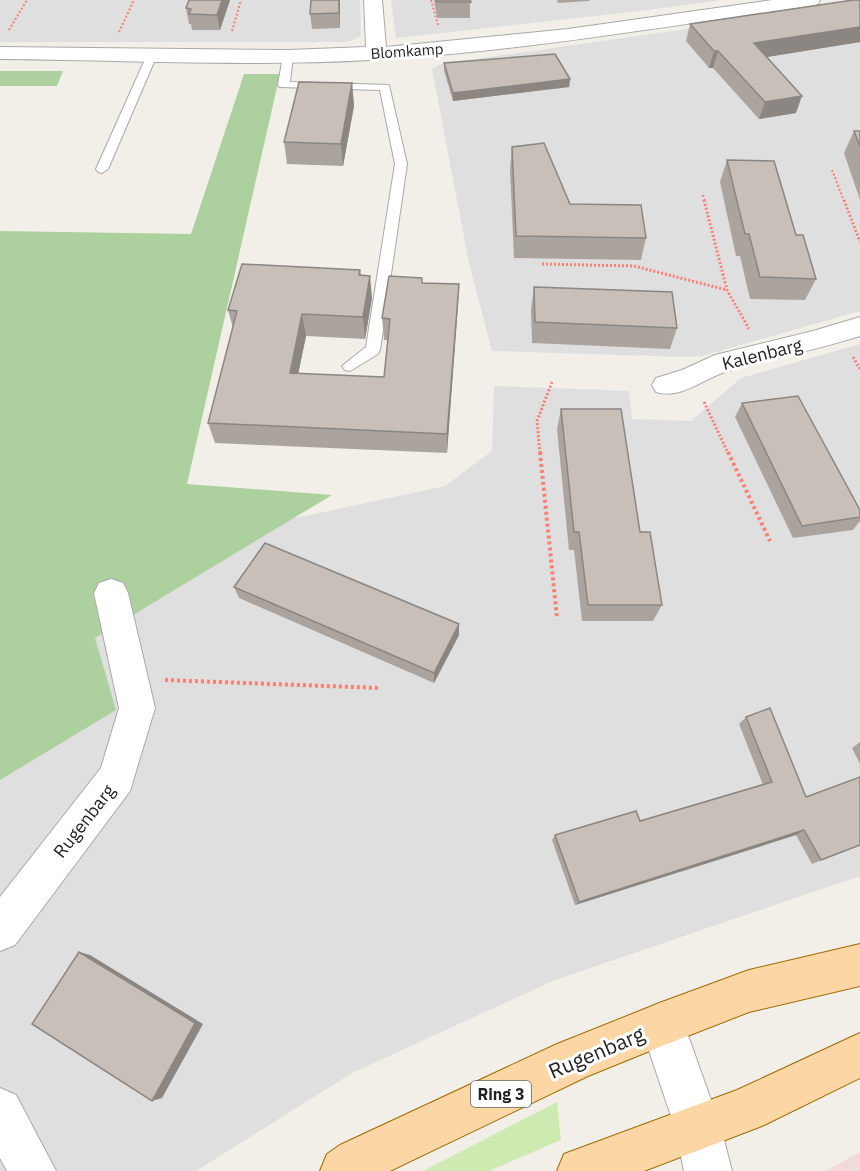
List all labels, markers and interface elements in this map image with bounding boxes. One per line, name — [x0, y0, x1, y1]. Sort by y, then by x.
street label: Blomkamp — [370, 39, 444, 63]
street label: Kalenbarg — [720, 333, 805, 375]
street label: Rugenbarg — [48, 779, 120, 862]
street label: Rugenbarg — [544, 1019, 648, 1085]
road number: Ring 3 — [471, 1081, 531, 1107]

